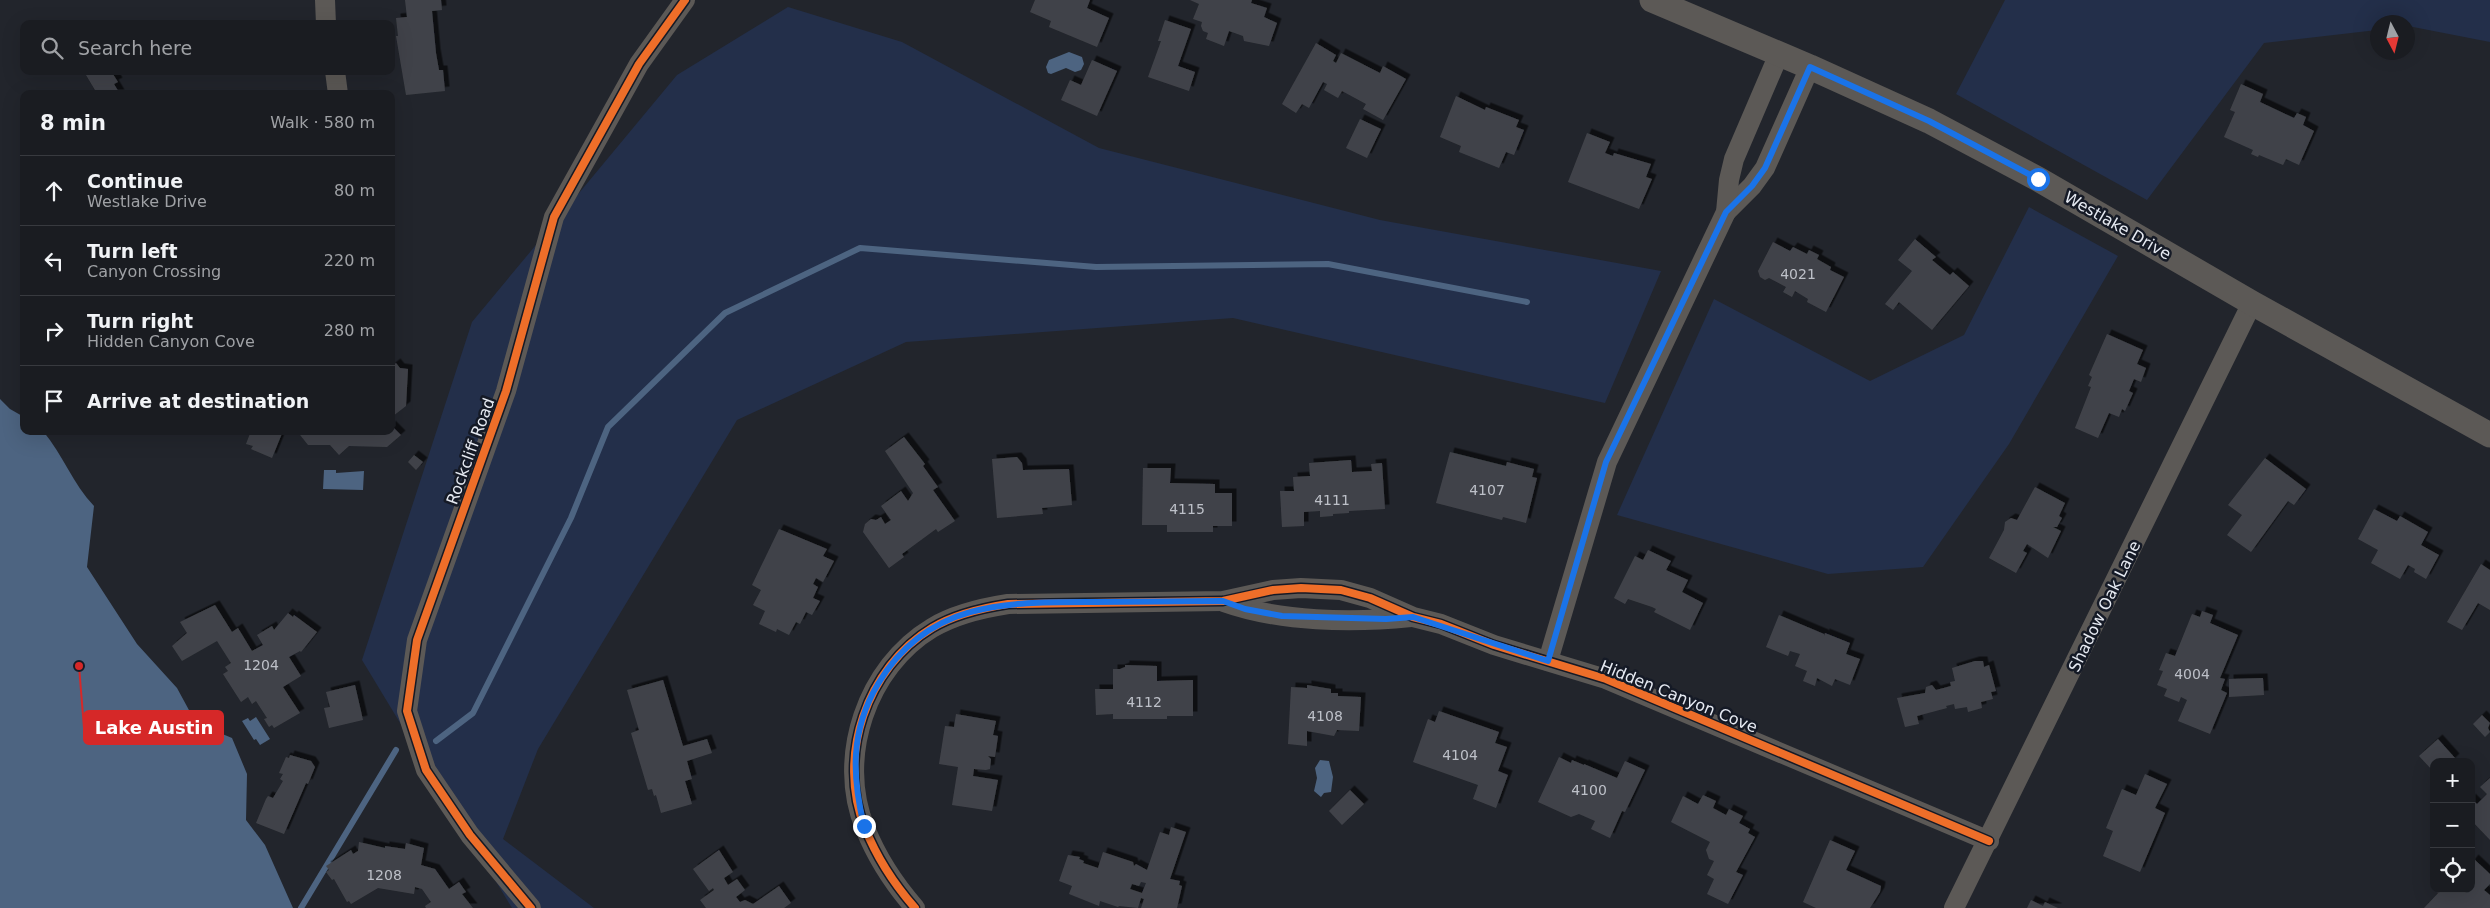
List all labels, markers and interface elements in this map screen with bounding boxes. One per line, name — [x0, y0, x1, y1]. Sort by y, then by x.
north arrow — [2370, 15, 2415, 60]
search box — [20, 20, 395, 75]
icon: search — [38, 34, 66, 62]
text: Search here — [78, 37, 192, 59]
text: 8 min — [40, 111, 106, 135]
text: Walk · 580 m — [270, 113, 375, 132]
route start — [2027, 168, 2050, 191]
text: Continue — [87, 170, 183, 192]
icon: ahead — [40, 177, 68, 205]
text: 80 m — [334, 181, 375, 200]
street label: Westlake Drive — [2061, 187, 2174, 264]
text: Westlake Drive — [87, 192, 207, 211]
text: Turn left — [87, 240, 178, 262]
icon: left — [40, 247, 68, 275]
text: 220 m — [324, 251, 375, 270]
text: Canyon Crossing — [87, 262, 221, 281]
house number: 4021 — [1780, 266, 1816, 282]
text: Turn right — [87, 310, 193, 332]
icon: right — [40, 317, 68, 345]
text: 280 m — [324, 321, 375, 340]
text: Hidden Canyon Cove — [87, 332, 255, 351]
icon: arrive — [40, 387, 68, 415]
text: Arrive at destination — [87, 390, 309, 412]
street label: Rockcliff Road — [442, 395, 499, 507]
house number: 4107 — [1469, 482, 1505, 498]
house number: 4111 — [1314, 492, 1350, 508]
house number: 4115 — [1169, 501, 1205, 517]
street label: Shadow Oak Lane — [2064, 537, 2144, 675]
street label: Hidden Canyon Cove — [1597, 656, 1760, 737]
house number: 1204 — [243, 657, 279, 673]
house number: 4004 — [2174, 666, 2210, 682]
house number: 4112 — [1126, 694, 1162, 710]
house number: 4108 — [1307, 708, 1343, 724]
callout: Lake Austin — [84, 711, 223, 744]
text: Lake Austin — [95, 717, 213, 738]
house number: 4104 — [1442, 747, 1478, 763]
map controls — [2430, 758, 2475, 893]
button: + — [2430, 758, 2475, 803]
house number: 4100 — [1571, 782, 1607, 798]
button: − — [2430, 803, 2475, 848]
route end — [853, 815, 876, 838]
button: locate — [2430, 848, 2475, 893]
house number: 1208 — [366, 867, 402, 883]

